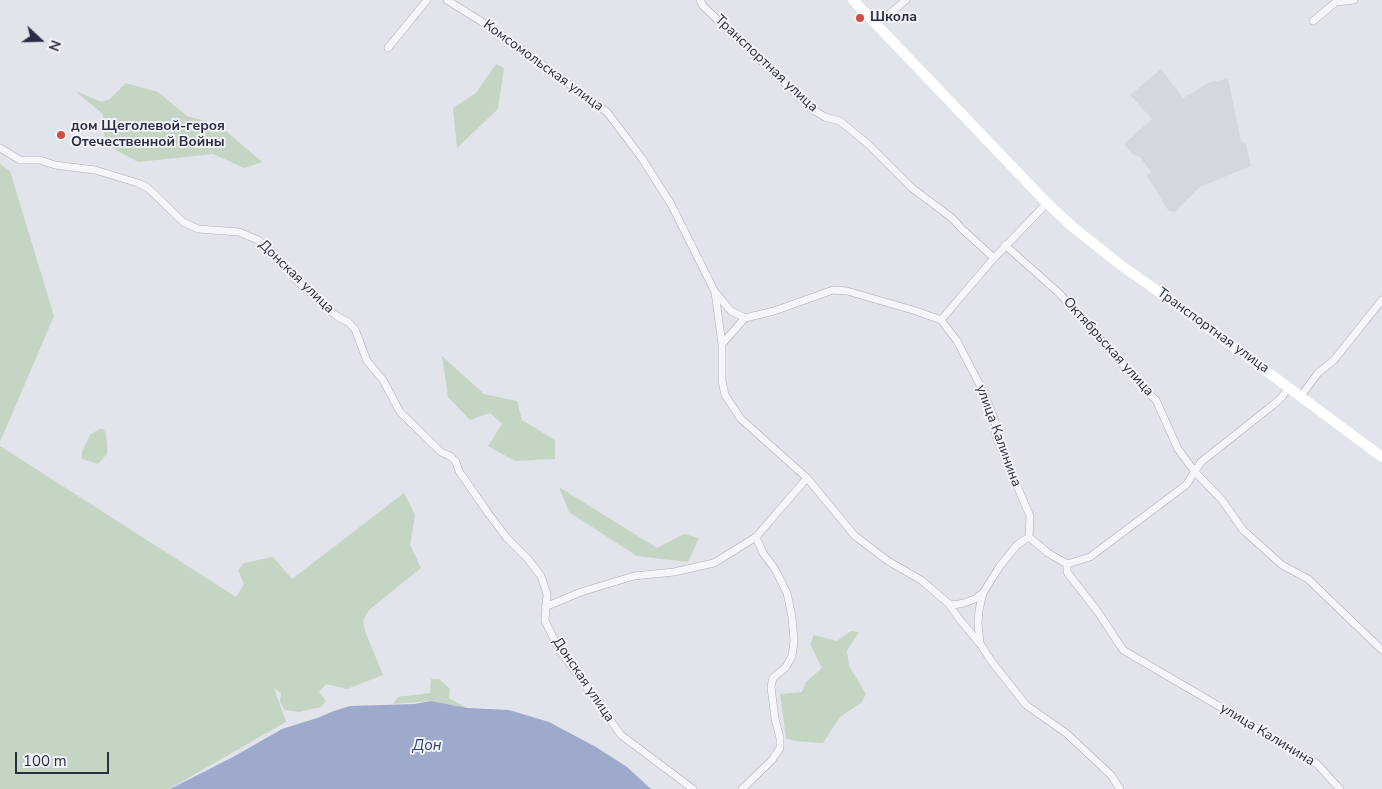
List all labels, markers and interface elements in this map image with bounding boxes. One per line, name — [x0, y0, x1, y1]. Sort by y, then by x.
place label: Школа — [870, 10, 917, 26]
street label: Транспортная улица — [711, 12, 821, 116]
marker: Школа — [854, 12, 866, 24]
north arrow — [15, 15, 65, 65]
street label: Комсомольская улица — [479, 17, 607, 115]
text: N — [44, 37, 65, 54]
place label: дом Щеголевой-героя Отечественной Войны — [71, 119, 225, 152]
marker: дом Щеголевой-героя Отечественной Войны — [55, 129, 67, 141]
street label: Донская улица — [255, 237, 337, 317]
street label: Транспортная улица — [1154, 285, 1272, 377]
street label: Октябрьская улица — [1059, 294, 1157, 400]
street label: улица Калинина — [972, 383, 1024, 489]
street label: Донская улица — [548, 634, 618, 726]
street label: улица Калинина — [1217, 700, 1317, 770]
water label: Дон — [413, 737, 441, 755]
scale bar — [18, 742, 111, 774]
text: 100 m — [23, 751, 67, 771]

